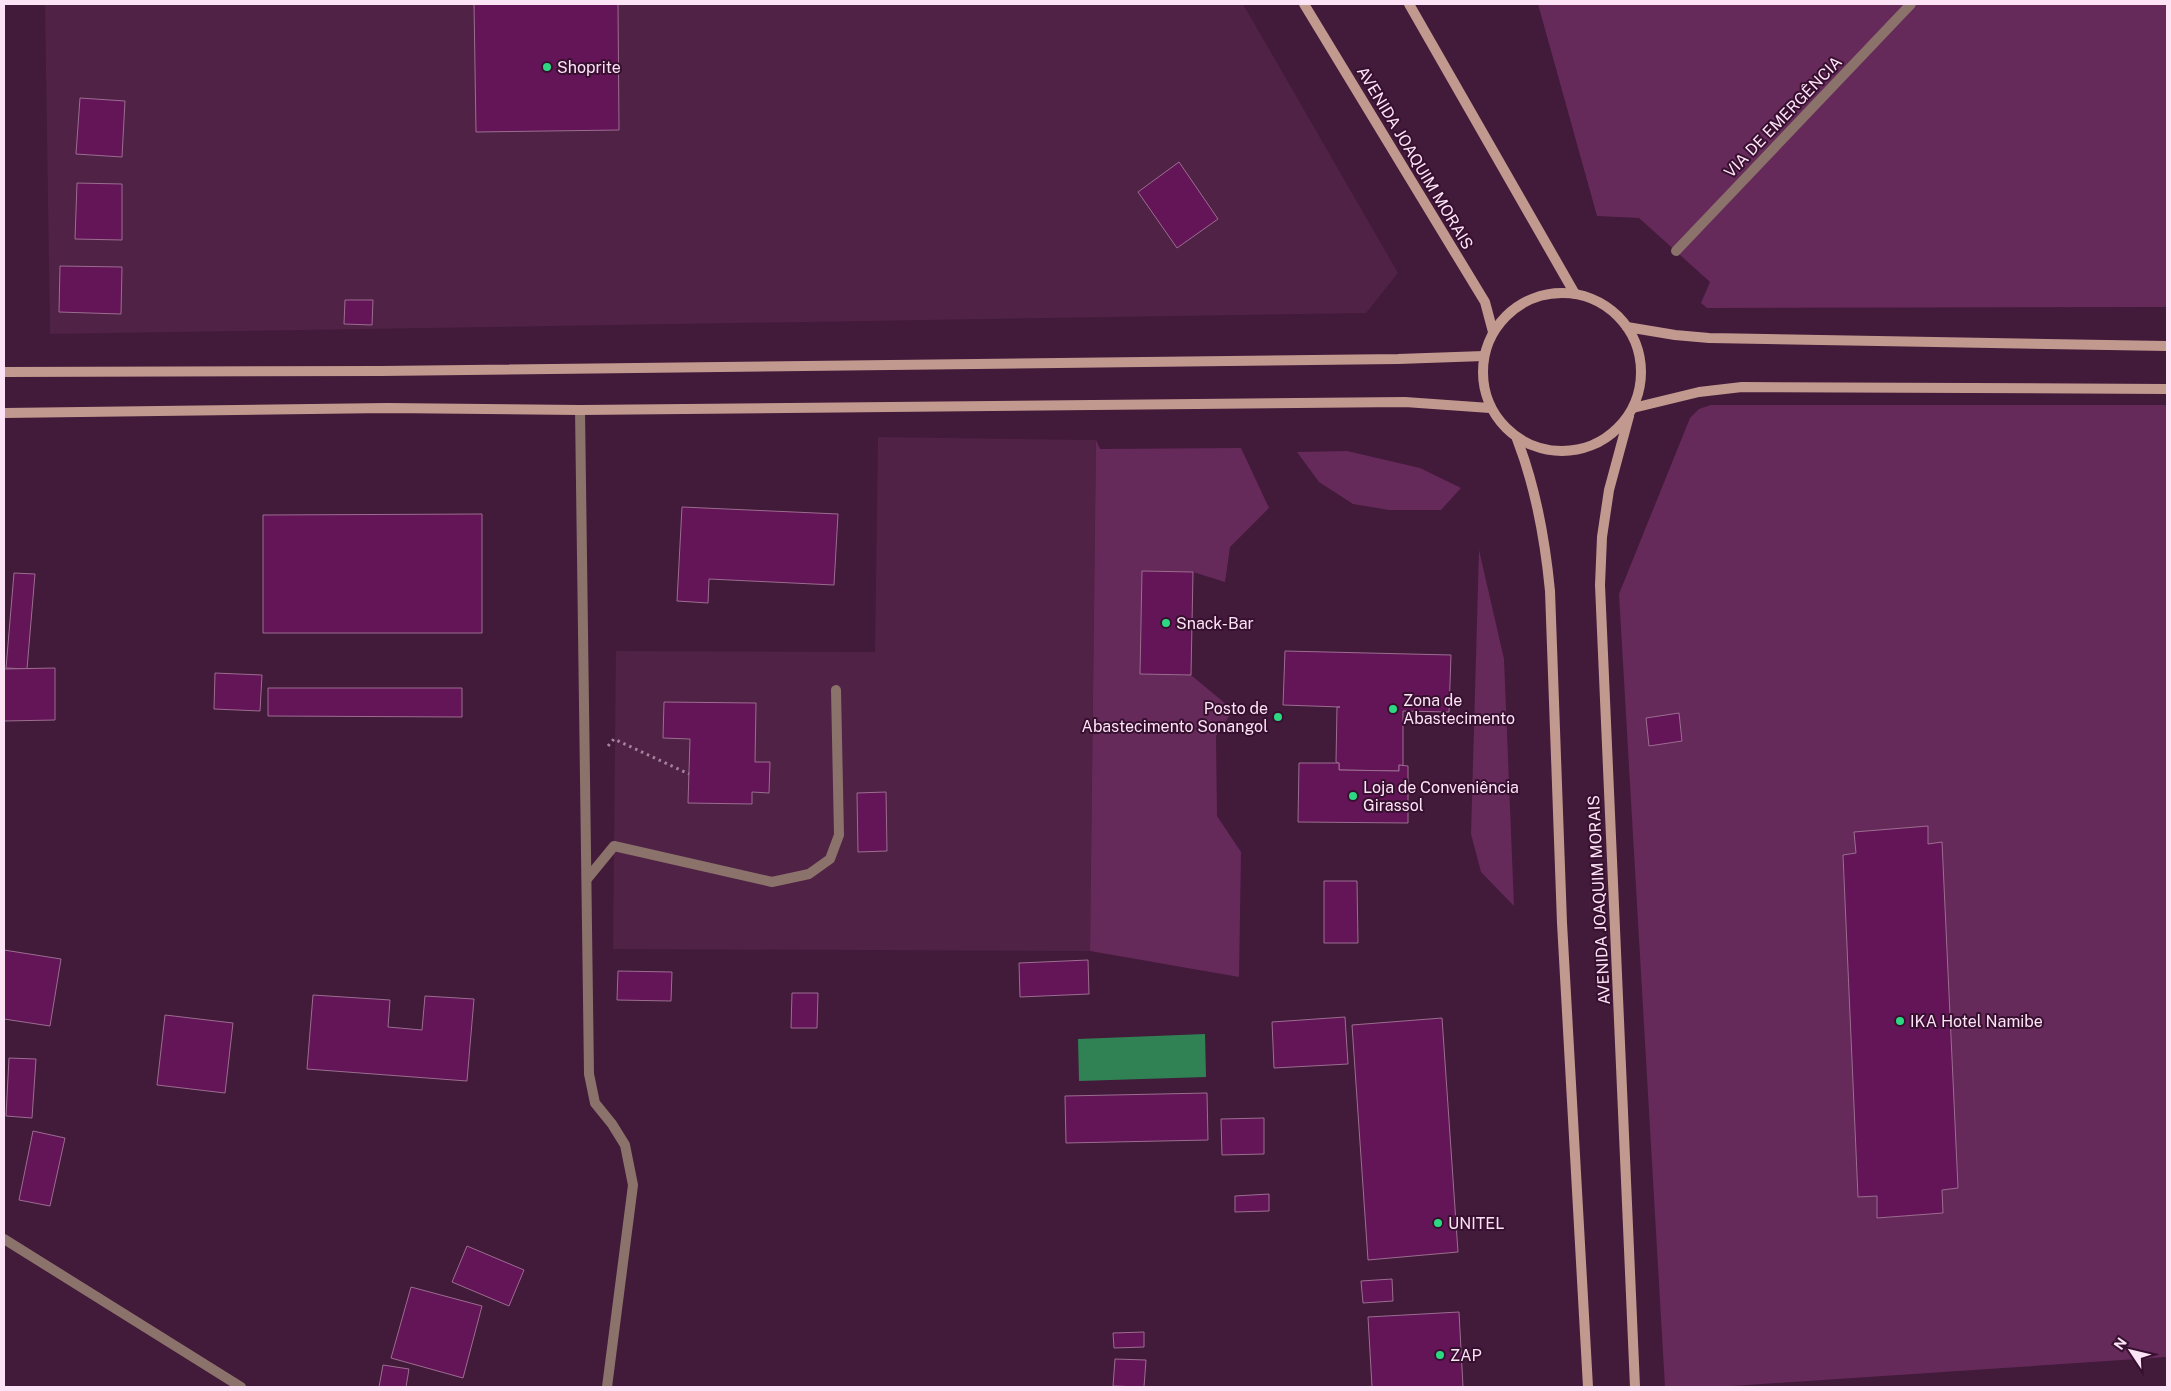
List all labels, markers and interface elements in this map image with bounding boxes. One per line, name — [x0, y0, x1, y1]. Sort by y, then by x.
street label: VIA DE EMERGÊNCIA — [1719, 52, 1846, 182]
place label: Shoprite — [557, 58, 621, 77]
marker: Shoprite — [541, 61, 553, 73]
street label: AVENIDA JOAQUIM MORAIS — [1353, 63, 1477, 253]
place label: Snack-Bar — [1176, 614, 1254, 633]
marker: Snack-Bar — [1160, 617, 1172, 629]
place label: Zona de Abastecimento — [1403, 691, 1515, 728]
place label: Posto de Abastecimento Sonangol — [1082, 699, 1268, 736]
marker: Zona de Abastecimento — [1387, 703, 1399, 715]
marker: Posto de Abastecimento Sonangol — [1272, 711, 1284, 723]
place label: Loja de Conveniência Girassol — [1363, 778, 1519, 815]
marker: Loja de Conveniência Girassol — [1347, 790, 1359, 802]
street label: AVENIDA JOAQUIM MORAIS — [1584, 795, 1614, 1005]
place label: IKA Hotel Namibe — [1910, 1012, 2043, 1031]
marker: IKA Hotel Namibe — [1894, 1015, 1906, 1027]
place label: UNITEL — [1448, 1214, 1505, 1233]
marker: UNITEL — [1432, 1217, 1444, 1229]
north arrow — [2106, 1326, 2156, 1376]
text: N — [2111, 1334, 2130, 1353]
place label: ZAP — [1450, 1346, 1482, 1365]
marker: ZAP — [1434, 1349, 1446, 1361]

